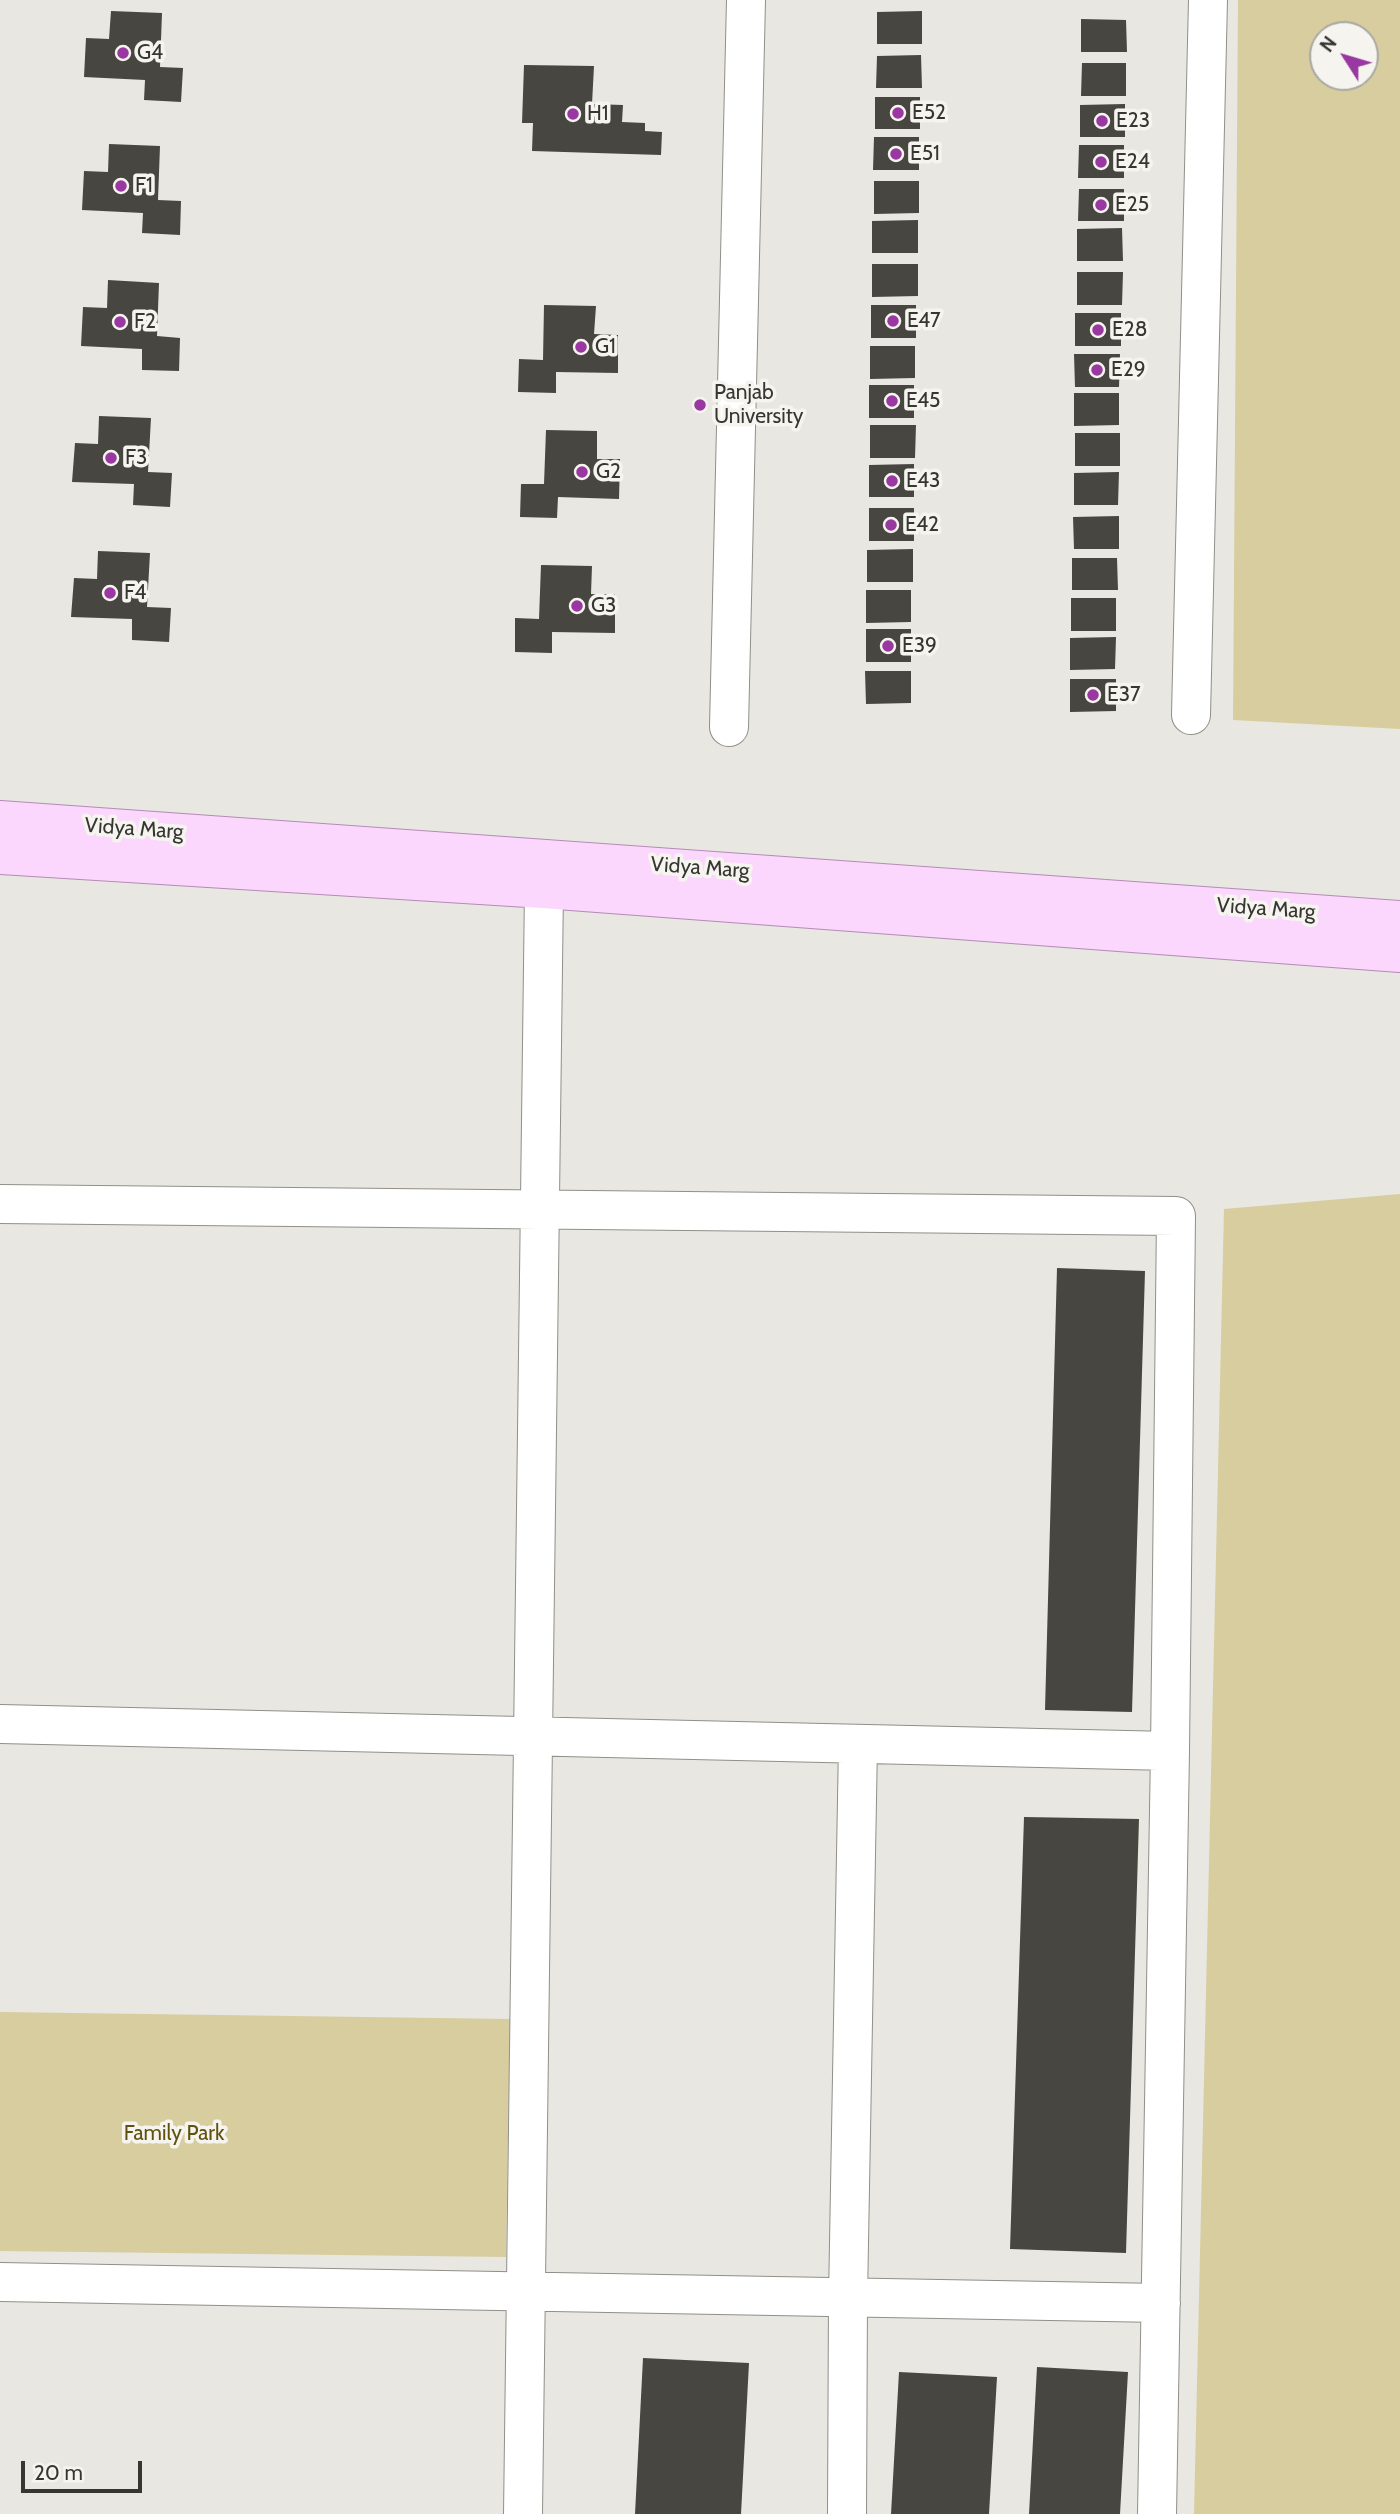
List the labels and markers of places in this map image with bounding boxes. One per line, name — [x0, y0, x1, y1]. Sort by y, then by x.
place label: G4 — [137, 40, 163, 66]
marker: G4 — [115, 45, 131, 61]
place label: E52 — [912, 100, 946, 126]
place label: H1 — [587, 101, 609, 127]
marker: E52 — [890, 105, 906, 121]
marker: H1 — [565, 106, 581, 122]
place label: E23 — [1116, 108, 1150, 134]
marker: E23 — [1094, 113, 1110, 129]
place label: E51 — [910, 141, 940, 167]
marker: E51 — [888, 146, 904, 162]
place label: E24 — [1115, 149, 1150, 175]
marker: E24 — [1093, 154, 1109, 170]
place label: F1 — [135, 173, 153, 199]
marker: F1 — [113, 178, 129, 194]
place label: E25 — [1115, 192, 1149, 218]
marker: E25 — [1093, 197, 1109, 213]
place label: E47 — [907, 308, 941, 334]
place label: F2 — [134, 309, 156, 335]
marker: E47 — [885, 313, 901, 329]
marker: F2 — [112, 314, 128, 330]
place label: E28 — [1112, 317, 1147, 343]
marker: E28 — [1090, 322, 1106, 338]
place label: G1 — [595, 334, 616, 360]
marker: G1 — [573, 339, 589, 355]
place label: E29 — [1111, 357, 1146, 383]
marker: E29 — [1089, 362, 1105, 378]
place label: Panjab University — [714, 380, 803, 430]
place label: E45 — [906, 388, 940, 414]
marker: E45 — [884, 393, 900, 409]
marker: Panjab University — [692, 397, 708, 413]
place label: F3 — [125, 445, 147, 471]
marker: F3 — [103, 450, 119, 466]
place label: G2 — [596, 459, 621, 485]
marker: G2 — [574, 464, 590, 480]
place label: E43 — [906, 468, 940, 494]
marker: E43 — [884, 473, 900, 489]
place label: E42 — [905, 512, 939, 538]
marker: E42 — [883, 517, 899, 533]
place label: F4 — [124, 580, 146, 606]
marker: F4 — [102, 585, 118, 601]
place label: G3 — [591, 593, 616, 619]
marker: G3 — [569, 598, 585, 614]
place label: E39 — [902, 633, 937, 659]
marker: E39 — [880, 638, 896, 654]
place label: E37 — [1107, 682, 1141, 708]
marker: E37 — [1085, 687, 1101, 703]

